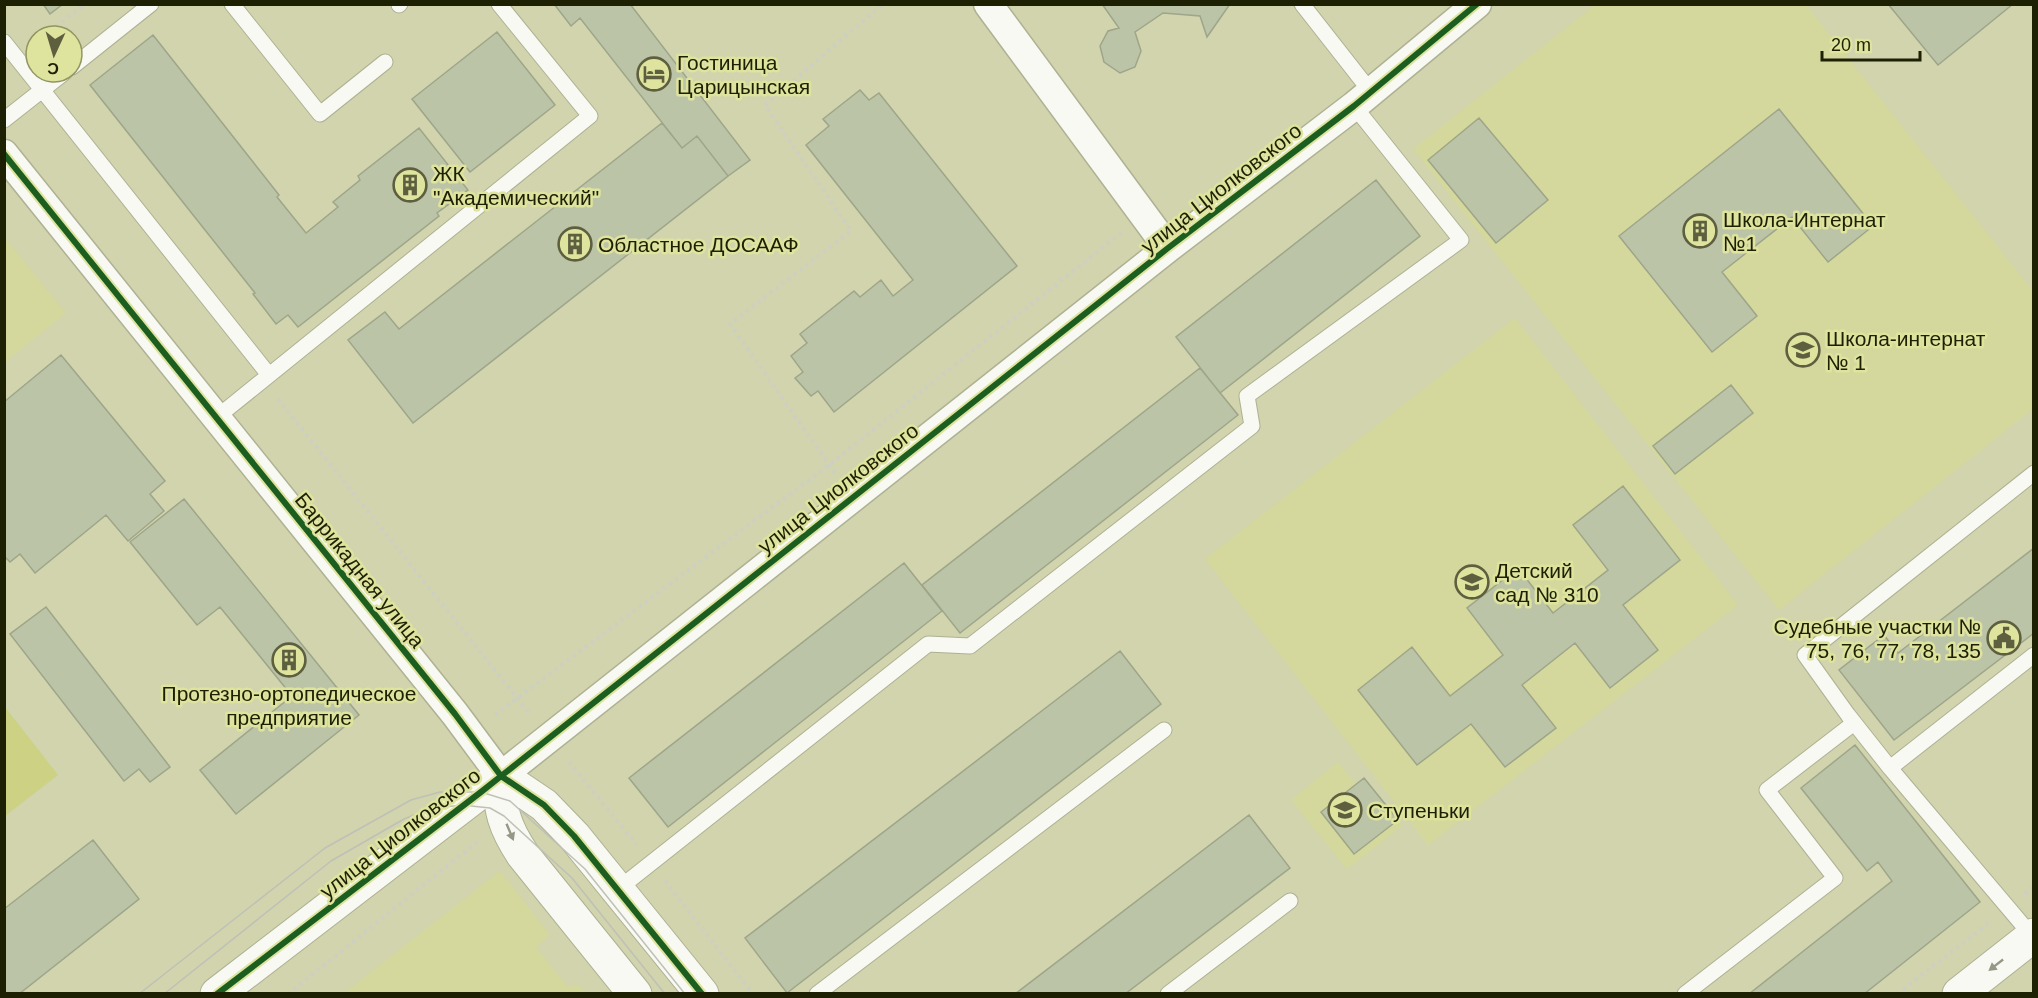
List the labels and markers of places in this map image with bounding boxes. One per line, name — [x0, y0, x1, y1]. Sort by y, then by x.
place label: Гостиница Царицынская — [677, 51, 810, 98]
hotel icon: Гостиница Царицынская — [636, 56, 672, 92]
place label: ЖК "Академический" — [433, 162, 599, 209]
building icon: ЖК "Академический" — [392, 167, 428, 203]
place label: Школа-Интернат №1 — [1723, 208, 1886, 255]
building icon: Школа-Интернат №1 — [1682, 213, 1718, 249]
building icon: Областное ДОСААФ — [557, 226, 593, 262]
place label: Областное ДОСААФ — [598, 233, 799, 256]
place label: Школа-интернат № 1 — [1826, 327, 1986, 374]
school or university icon: Школа-интернат № 1 — [1785, 332, 1821, 368]
place label: Детский сад № 310 — [1495, 559, 1599, 606]
school or university icon: Детский сад № 310 — [1454, 564, 1490, 600]
place label: Судебные участки № 75, 76, 77, 78, 135 — [1774, 615, 1981, 662]
public building icon: Судебные участки № 75, 76, 77, 78, 135 — [1986, 620, 2022, 656]
building icon: Протезно-ортопедическое предприятие — [271, 642, 307, 678]
place label: Протезно-ортопедическое предприятие — [162, 682, 416, 729]
school or university icon: Ступеньки — [1327, 792, 1363, 828]
place label: Ступеньки — [1368, 799, 1470, 822]

